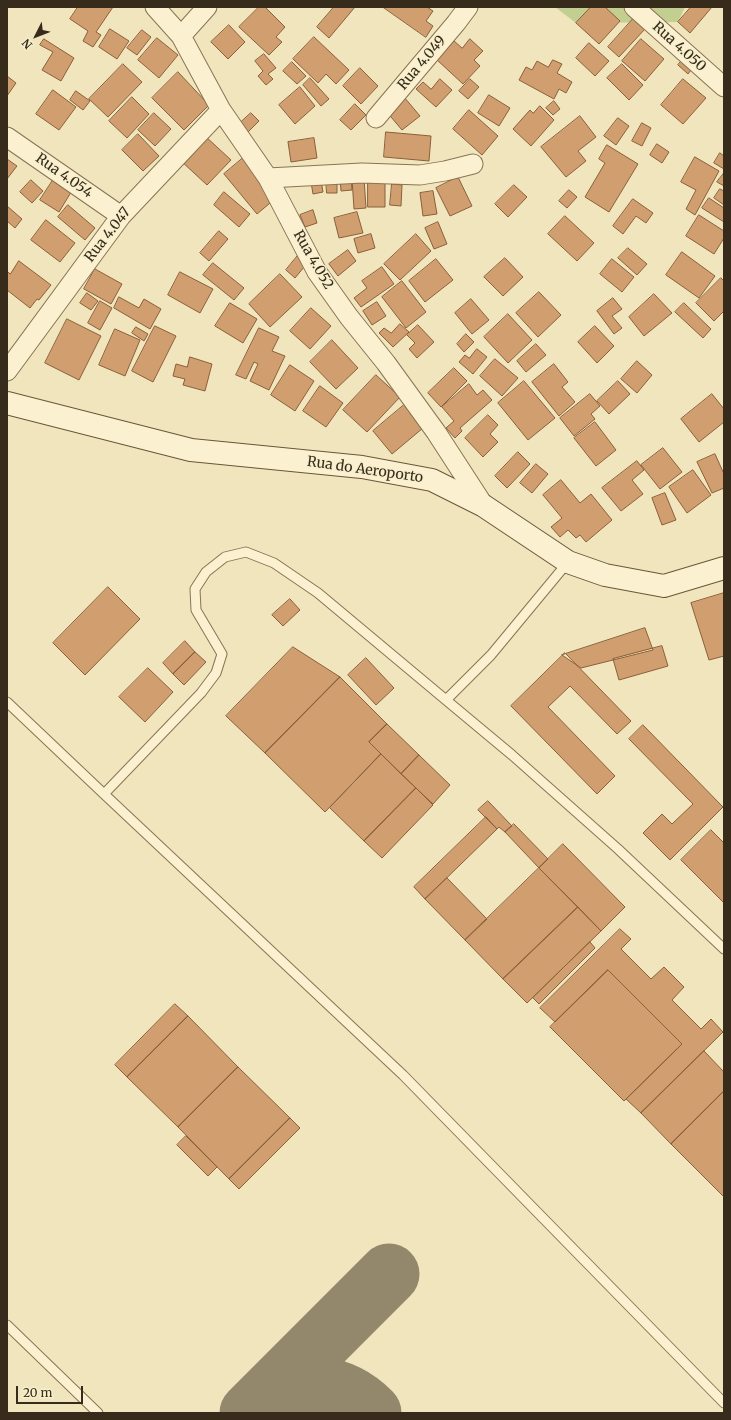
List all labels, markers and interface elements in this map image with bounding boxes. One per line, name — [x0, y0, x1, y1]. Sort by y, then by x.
north arrow — [16, 16, 56, 56]
street label: Rua 4.050 — [649, 19, 709, 75]
street label: Rua 4.049 — [394, 32, 450, 94]
text: N — [19, 36, 35, 52]
street label: Rua 4.054 — [32, 150, 96, 202]
street label: Rua 4.047 — [81, 204, 135, 266]
street label: Rua 4.052 — [289, 228, 337, 292]
street label: Rua do Aeroporto — [306, 454, 424, 486]
scale bar — [18, 1378, 85, 1404]
text: 20 m — [23, 1385, 52, 1400]

